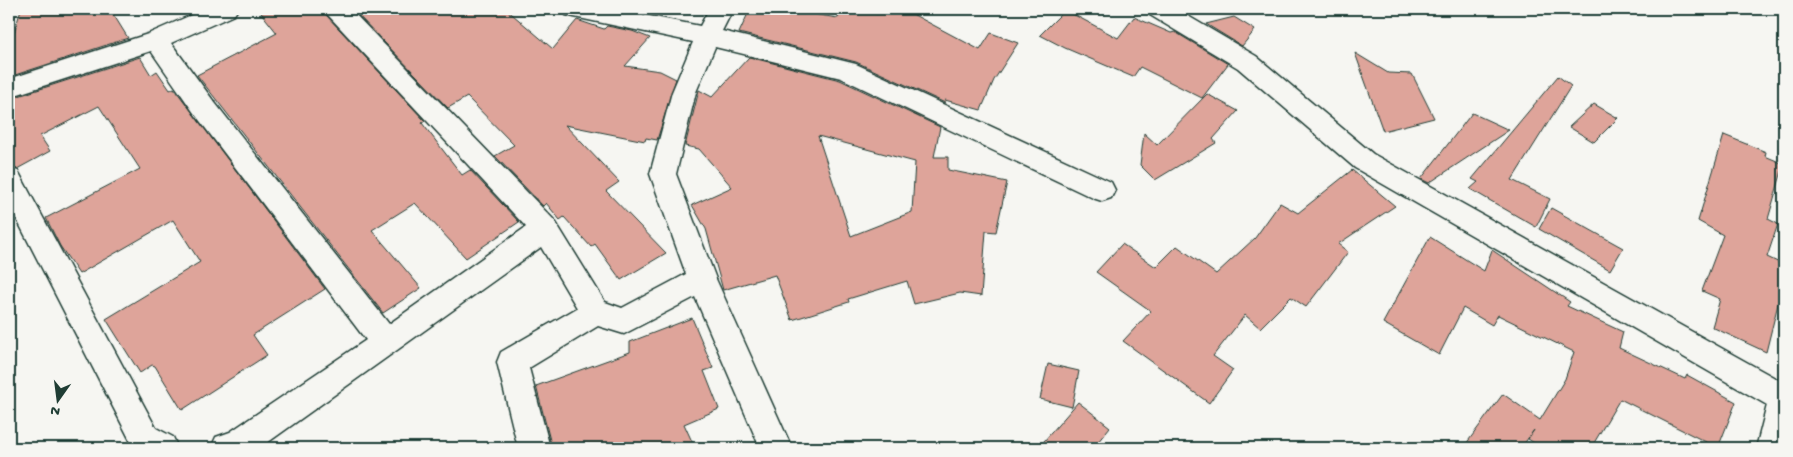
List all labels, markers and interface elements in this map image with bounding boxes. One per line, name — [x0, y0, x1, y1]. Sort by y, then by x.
north arrow — [32, 374, 82, 424]
text: N — [49, 401, 62, 420]

